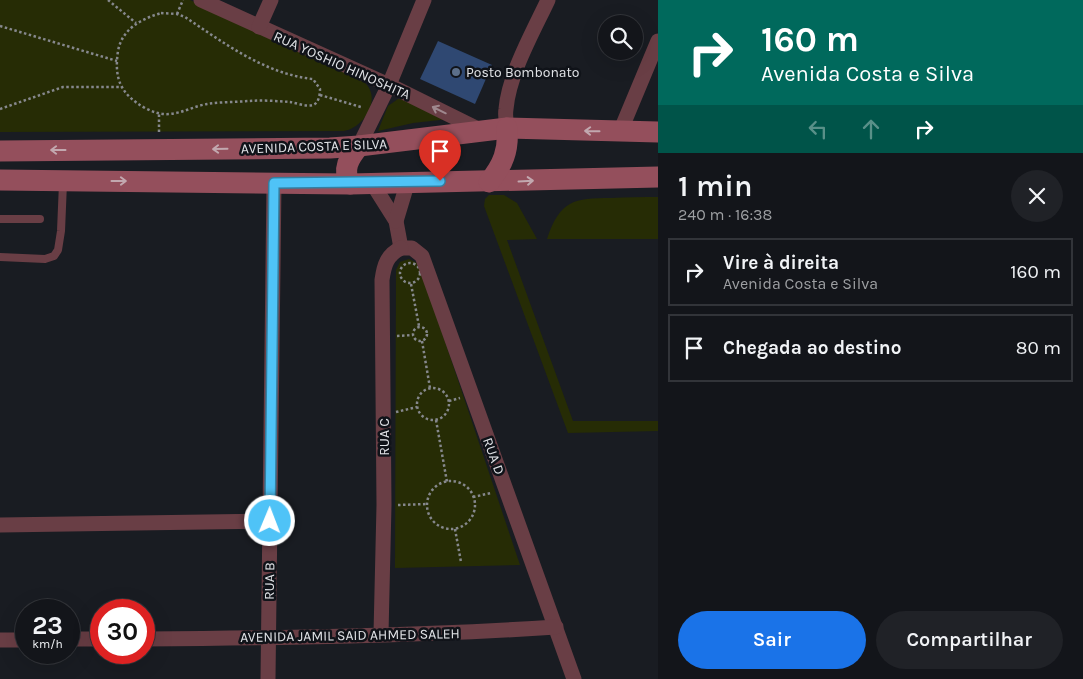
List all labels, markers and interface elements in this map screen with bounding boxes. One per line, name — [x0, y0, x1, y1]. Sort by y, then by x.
map controls — [598, 15, 643, 60]
button: search — [598, 15, 643, 60]
text: 160 m — [761, 19, 859, 60]
icon: right — [678, 20, 743, 85]
street label: RUA YOSHIO HINOSHITA — [271, 28, 413, 103]
text: Avenida Costa e Silva — [761, 61, 974, 87]
place label: Posto Bombonato — [466, 64, 579, 81]
marker: Posto Bombonato — [450, 66, 462, 78]
one-way arrow — [432, 104, 447, 114]
icon: left — [804, 115, 832, 143]
icon: ahead — [857, 115, 885, 143]
icon: right — [910, 115, 938, 143]
one-way arrow — [584, 126, 600, 136]
pin — [419, 130, 461, 181]
street label: AVENIDA COSTA E SILVA — [241, 135, 387, 158]
icon: arrive — [426, 137, 454, 165]
one-way arrow — [213, 144, 229, 154]
one-way arrow — [50, 145, 66, 155]
text: 1 min — [678, 168, 752, 204]
button: close — [1011, 170, 1063, 222]
one-way arrow — [110, 176, 126, 186]
one-way arrow — [518, 176, 534, 185]
text: 240 m · 16:38 — [678, 205, 772, 224]
text: Vire à direita — [723, 252, 839, 274]
icon: right — [680, 258, 708, 286]
text: 160 m — [1010, 261, 1061, 283]
text: Avenida Costa e Silva — [723, 274, 878, 293]
icon: arrive — [680, 334, 708, 362]
text: Chegada ao destino — [723, 337, 901, 359]
text: 80 m — [1016, 337, 1061, 359]
street label: RUA C — [376, 418, 393, 456]
street label: RUA D — [479, 435, 508, 477]
position arrow — [243, 494, 295, 546]
street label: RUA B — [261, 562, 278, 600]
speed limit sign: 30 — [90, 599, 155, 664]
text: 23 — [32, 611, 63, 640]
button: Sair — [678, 611, 866, 669]
button: Compartilhar — [876, 611, 1063, 669]
street label: AVENIDA JAMIL SAID AHMED SALEH — [240, 625, 460, 646]
text: km/h — [32, 637, 63, 651]

